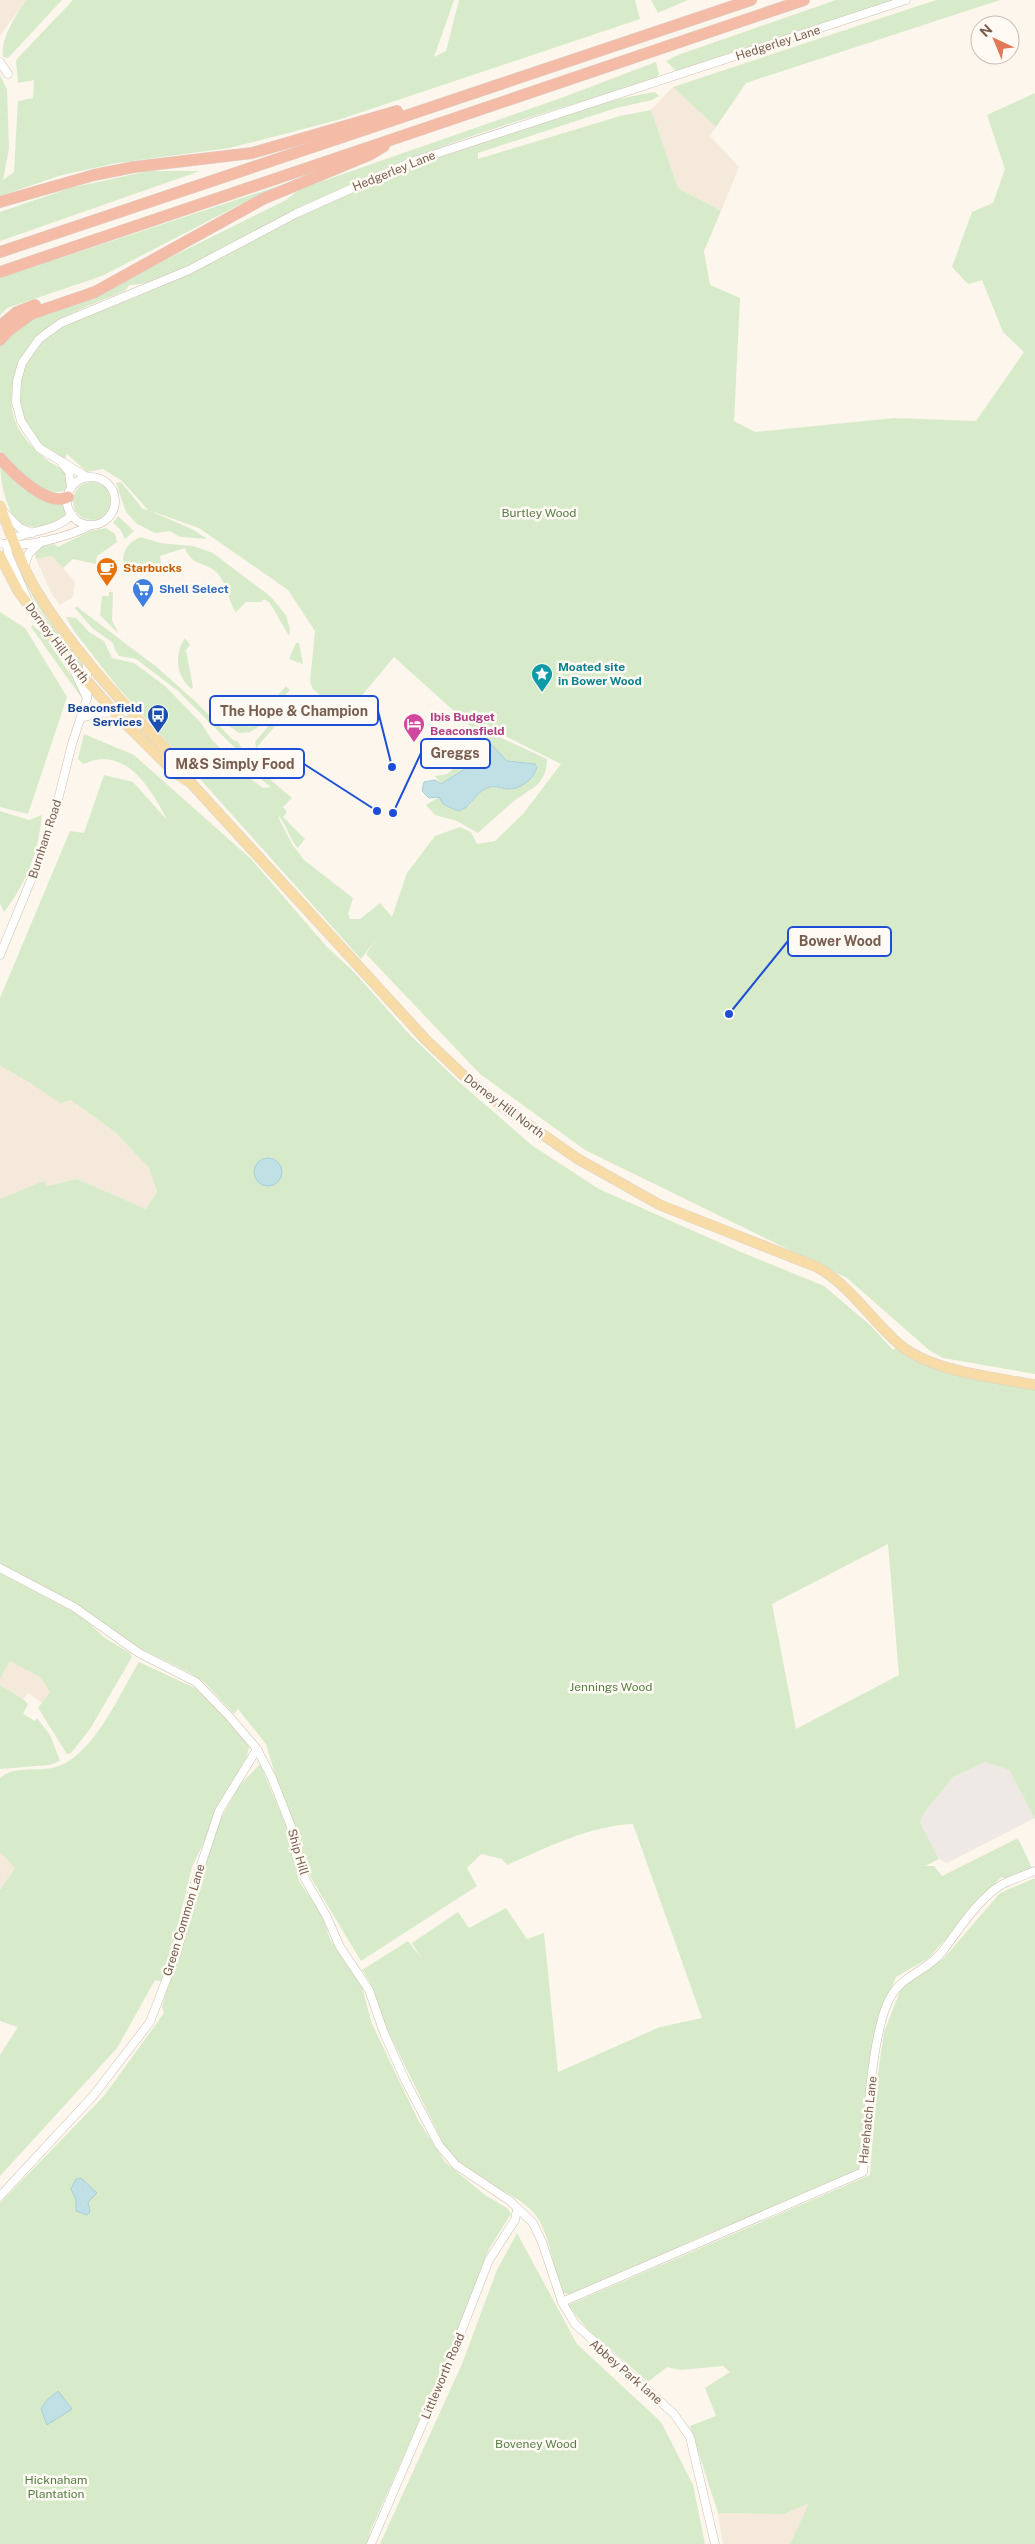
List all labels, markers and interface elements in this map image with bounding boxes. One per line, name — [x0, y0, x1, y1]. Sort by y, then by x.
north arrow — [970, 15, 1020, 65]
text: N — [976, 21, 995, 40]
street label: Hedgerley Lane — [734, 23, 822, 63]
street label: Hedgerley Lane — [350, 148, 438, 194]
park label: Burtley Wood — [502, 506, 576, 520]
cafe icon: Starbucks — [95, 556, 119, 587]
place label: Starbucks — [123, 561, 182, 575]
supermarket icon: Shell Select — [131, 577, 155, 608]
place label: Shell Select — [159, 582, 229, 596]
street label: Dorney Hill North — [22, 600, 92, 686]
place label: Moated site in Bower Wood — [558, 660, 642, 688]
place icon: Moated site in Bower Wood — [530, 662, 554, 693]
callout: The Hope & Champion — [210, 696, 378, 725]
place label: Beaconsfield Services — [67, 701, 142, 729]
bus stop icon: Beaconsfield Services — [146, 703, 170, 734]
text: The Hope & Champion — [220, 703, 368, 719]
place label: Ibis Budget Beaconsfield — [430, 710, 505, 738]
hotel icon: Ibis Budget Beaconsfield — [402, 712, 426, 743]
callout: Greggs — [421, 739, 490, 768]
text: Greggs — [430, 745, 480, 761]
callout: M&S Simply Food — [165, 749, 304, 778]
text: M&S Simply Food — [175, 756, 295, 772]
street label: Burnham Road — [26, 798, 64, 880]
callout: Bower Wood — [788, 927, 891, 956]
text: Bower Wood — [799, 933, 881, 949]
street label: Dorney Hill North — [461, 1071, 547, 1141]
park label: Jennings Wood — [570, 1680, 652, 1694]
street label: Ship Hill — [285, 1827, 311, 1877]
street label: Green Common Lane — [160, 1862, 208, 1978]
street label: Harehatch Lane — [856, 2075, 880, 2165]
street label: Littleworth Road — [419, 2331, 467, 2421]
street label: Abbey Park lane — [587, 2337, 665, 2407]
park label: Boveney Wood — [495, 2437, 577, 2451]
park label: Hicknaham Plantation — [25, 2473, 87, 2501]

